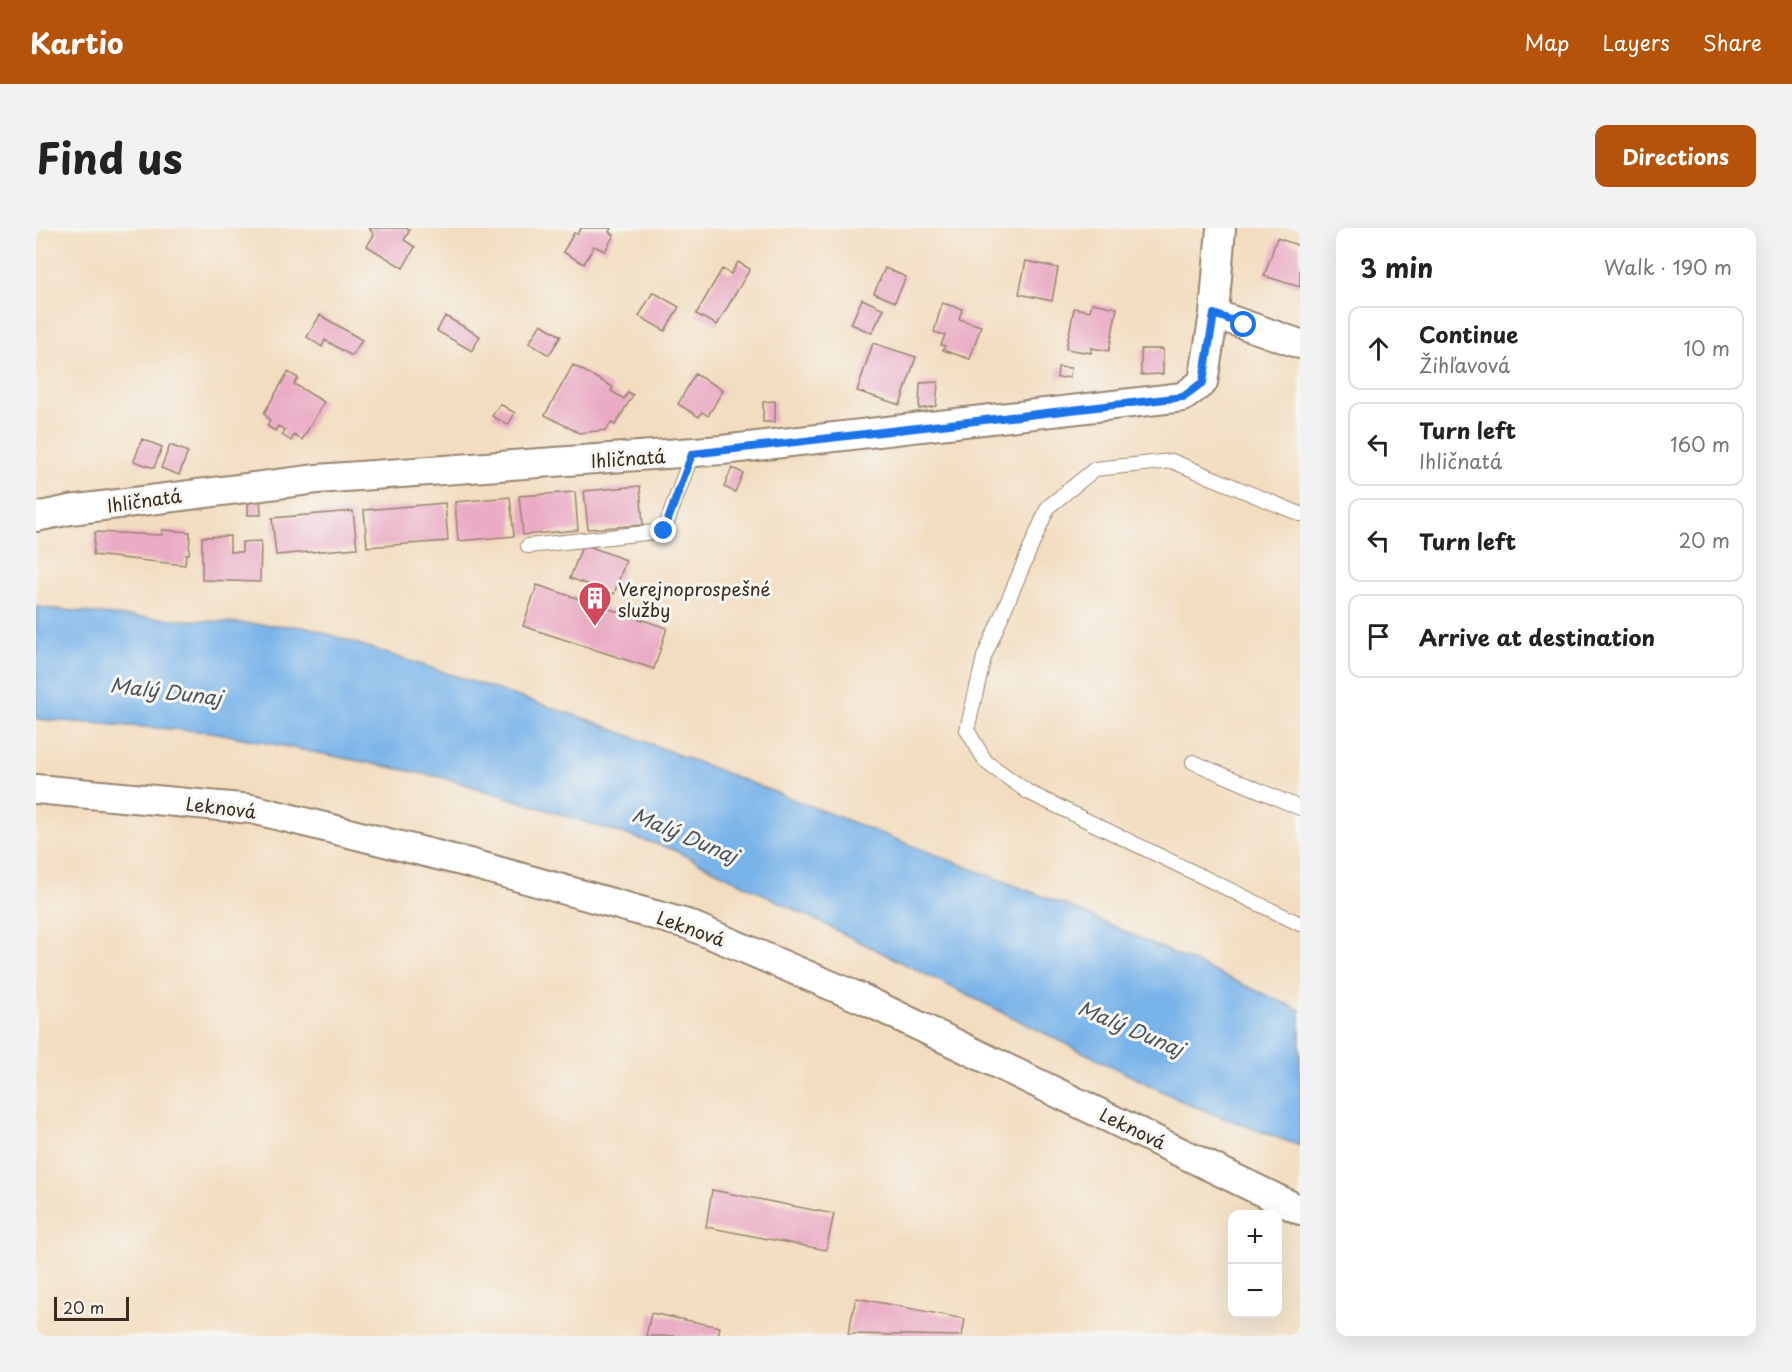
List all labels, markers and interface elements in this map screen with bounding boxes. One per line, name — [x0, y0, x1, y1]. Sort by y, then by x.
text: Kartio — [30, 21, 124, 64]
text: Map — [1525, 26, 1569, 58]
text: Layers — [1602, 26, 1670, 58]
text: Share — [1703, 26, 1762, 58]
text: Find us — [36, 125, 183, 188]
button: Directions — [1595, 125, 1756, 187]
text: 3 min — [1360, 248, 1433, 287]
text: Walk · 190 m — [1604, 252, 1732, 282]
route start — [1230, 311, 1256, 337]
text: Continue — [1419, 317, 1518, 350]
icon: ahead — [1362, 332, 1395, 365]
text: 10 m — [1683, 333, 1730, 363]
text: Žihľavová — [1419, 350, 1510, 380]
text: Turn left — [1419, 413, 1516, 446]
icon: left — [1362, 428, 1395, 461]
text: 160 m — [1670, 429, 1730, 459]
street label: Ihličnatá — [590, 442, 667, 474]
text: Ihličnatá — [1419, 446, 1502, 476]
street label: Ihličnatá — [105, 481, 184, 519]
route end — [650, 517, 676, 543]
icon: left — [1362, 524, 1395, 557]
text: Turn left — [1419, 524, 1516, 557]
text: 20 m — [1678, 525, 1730, 555]
place label: Verejnoprospešné služby — [618, 575, 771, 623]
building icon: Verejnoprospešné služby — [577, 580, 613, 627]
icon: arrive — [1362, 620, 1395, 653]
text: Arrive at destination — [1419, 620, 1655, 653]
water label: Malý Dunaj — [108, 669, 226, 713]
street label: Leknová — [184, 789, 258, 825]
water label: Malý Dunaj — [627, 799, 745, 872]
street label: Leknová — [653, 903, 729, 953]
water label: Malý Dunaj — [1073, 992, 1191, 1065]
street label: Leknová — [1095, 1100, 1171, 1156]
map controls — [1228, 1210, 1282, 1318]
button: + — [1228, 1210, 1282, 1264]
button: − — [1228, 1264, 1282, 1318]
scale bar — [54, 1294, 129, 1322]
text: 20 m — [63, 1295, 104, 1319]

